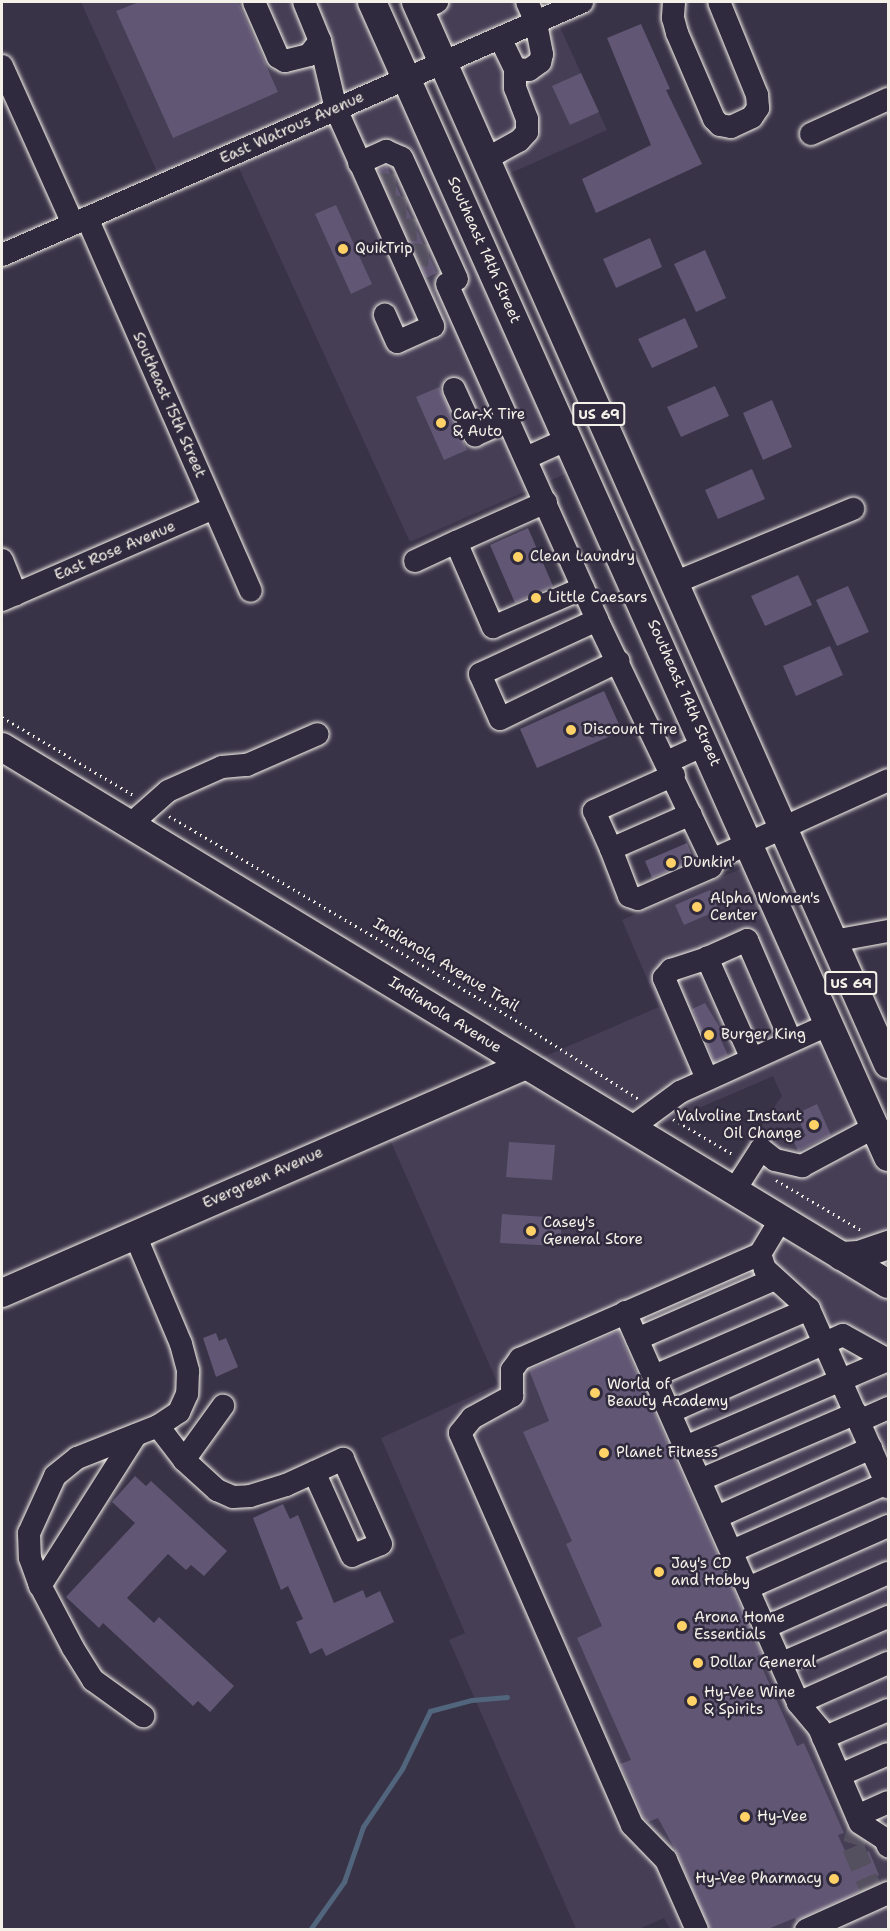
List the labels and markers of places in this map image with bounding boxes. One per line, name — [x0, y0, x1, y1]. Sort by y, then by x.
place label: QuikTrip — [355, 240, 413, 258]
marker: QuikTrip — [336, 242, 350, 256]
place label: Car-X Tire & Auto — [453, 405, 525, 440]
marker: Car-X Tire & Auto — [434, 416, 448, 430]
place label: Clean Laundry — [530, 548, 635, 566]
marker: Clean Laundry — [511, 550, 525, 564]
place label: Little Caesars — [548, 589, 647, 607]
marker: Little Caesars — [529, 591, 543, 605]
place label: Discount Tire — [583, 721, 677, 739]
marker: Discount Tire — [564, 723, 578, 737]
place label: Dunkin' — [683, 854, 735, 872]
marker: Dunkin' — [664, 856, 678, 870]
place label: Alpha Women's Center — [710, 889, 820, 924]
marker: Alpha Women's Center — [688, 898, 706, 916]
place label: Burger King — [721, 1026, 806, 1044]
marker: Burger King — [702, 1028, 716, 1042]
place label: Valvoline Instant Oil Change — [676, 1107, 802, 1142]
marker: Valvoline Instant Oil Change — [807, 1118, 821, 1132]
place label: Casey's General Store — [543, 1213, 643, 1248]
marker: Casey's General Store — [524, 1224, 538, 1238]
place label: World of Beauty Academy — [607, 1375, 728, 1410]
marker: World of Beauty Academy — [588, 1386, 602, 1400]
place label: Planet Fitness — [616, 1444, 718, 1462]
marker: Planet Fitness — [597, 1446, 611, 1460]
place label: Jay's CD and Hobby — [671, 1554, 750, 1589]
marker: Jay's CD and Hobby — [652, 1565, 666, 1579]
place label: Arona Home Essentials — [694, 1608, 785, 1643]
marker: Arona Home Essentials — [675, 1619, 689, 1633]
place label: Dollar General — [710, 1654, 816, 1672]
marker: Dollar General — [691, 1656, 705, 1670]
place label: Hy-Vee Wine & Spirits — [704, 1683, 796, 1718]
marker: Hy-Vee Wine & Spirits — [685, 1694, 699, 1708]
place label: Hy-Vee — [757, 1808, 807, 1826]
marker: Hy-Vee — [738, 1810, 752, 1824]
place label: Hy-Vee Pharmacy — [695, 1870, 822, 1888]
marker: Hy-Vee Pharmacy — [827, 1872, 841, 1886]

